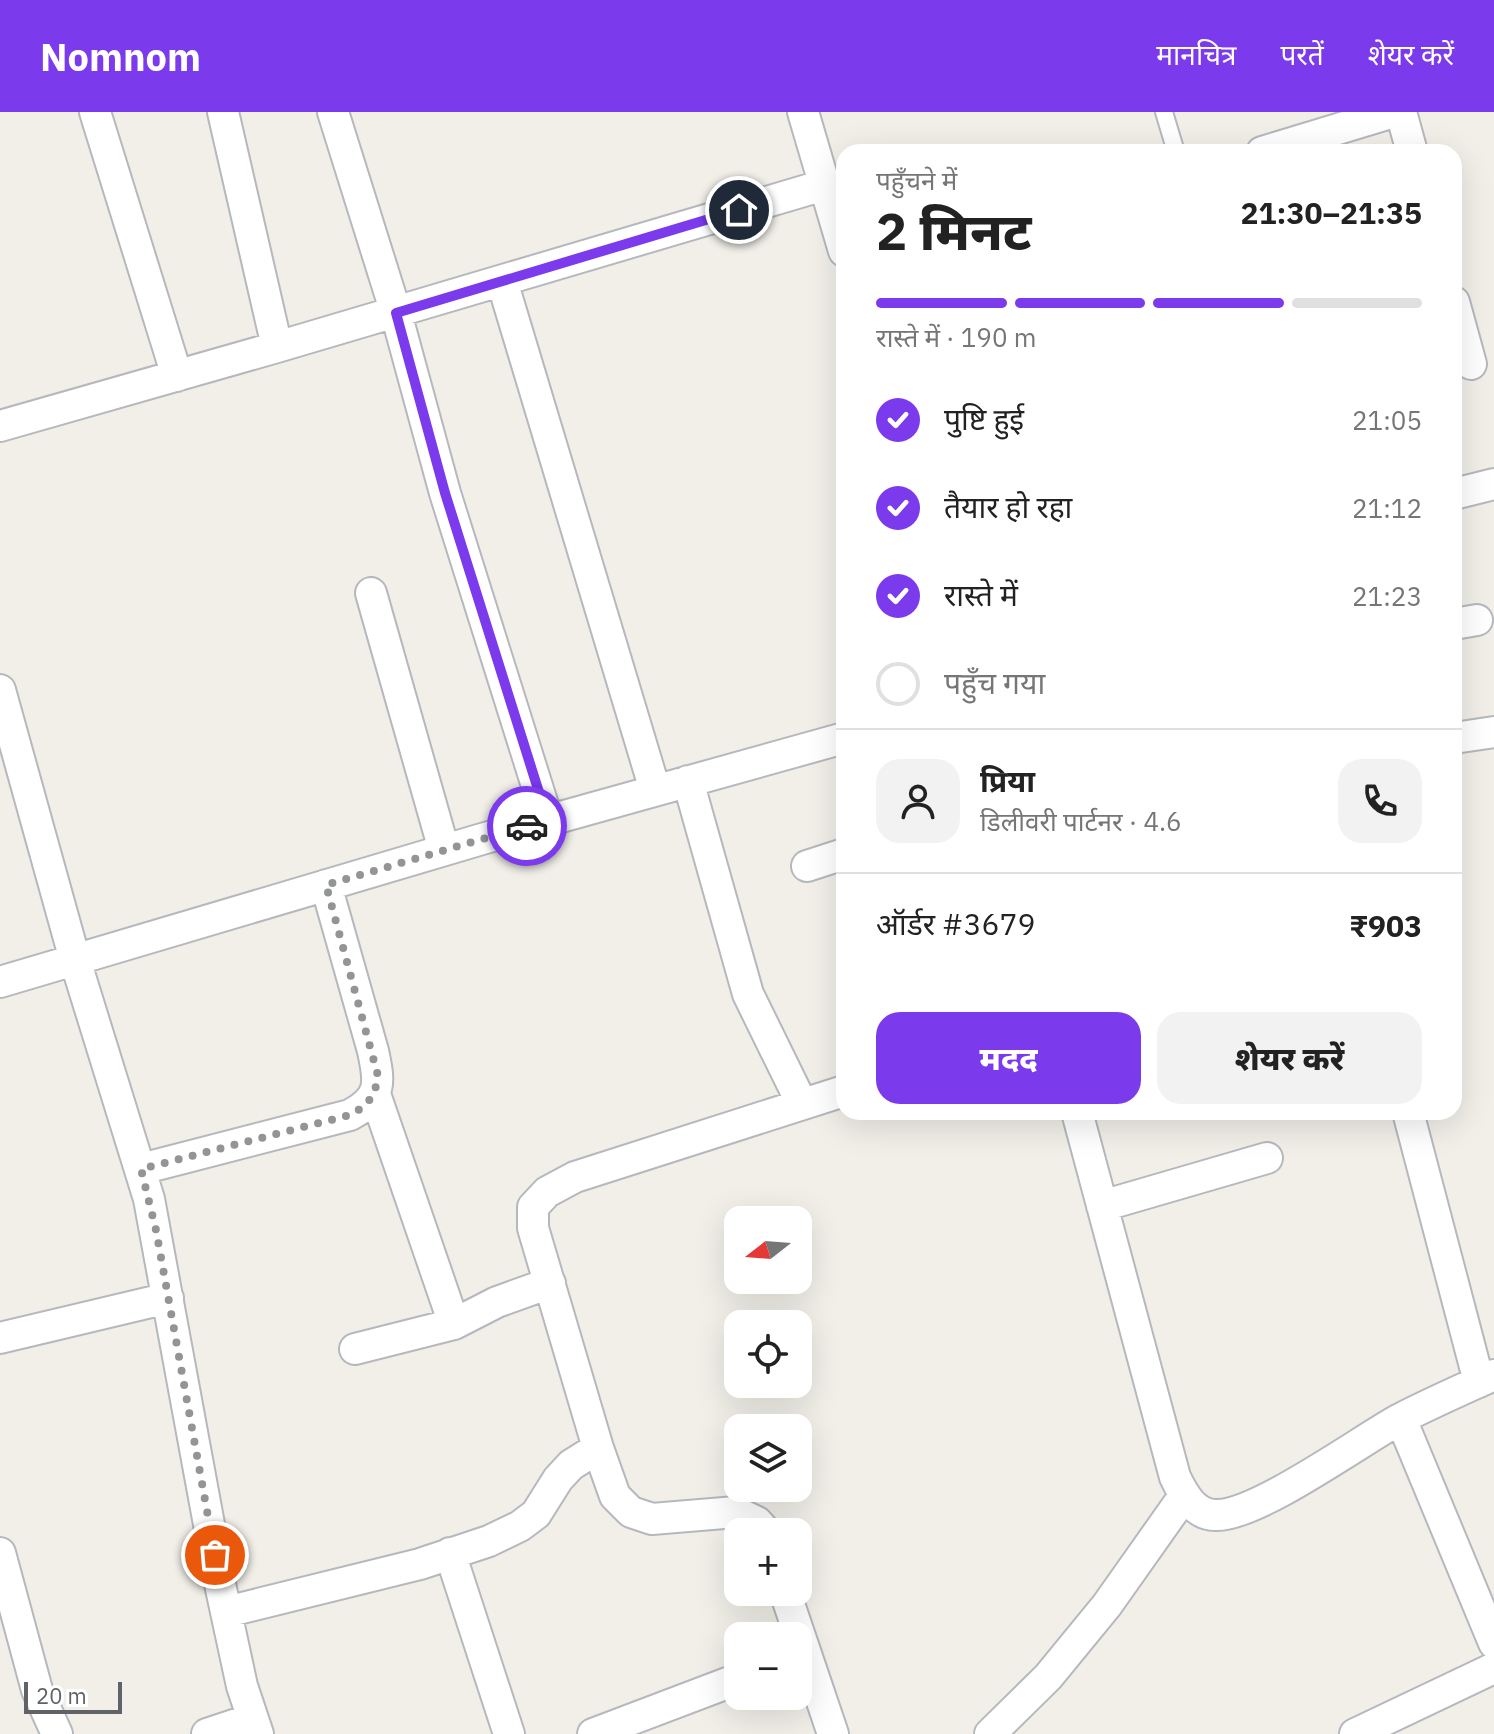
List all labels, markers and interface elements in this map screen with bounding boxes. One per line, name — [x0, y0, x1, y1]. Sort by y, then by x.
text: Nomnom — [40, 32, 201, 81]
text: मानचित्र — [1156, 36, 1236, 73]
text: परतें — [1280, 36, 1324, 73]
text: शेयर करें — [1368, 36, 1454, 73]
text: पहुँचने में — [876, 163, 957, 197]
pin — [705, 176, 773, 244]
icon: home — [717, 188, 761, 232]
text: 21:30–21:35 — [1241, 193, 1422, 232]
text: 2 मिनट — [876, 197, 1031, 264]
text: रास्ते में · 190 m — [876, 320, 1036, 354]
icon: check — [876, 398, 920, 442]
text: पुष्टि हुई — [944, 399, 1024, 438]
text: 21:05 — [1352, 403, 1422, 437]
icon: check — [876, 486, 920, 530]
text: तैयार हो रहा — [944, 487, 1072, 526]
text: 21:12 — [1352, 491, 1422, 525]
icon: check — [876, 574, 920, 618]
text: रास्ते में — [944, 575, 1018, 614]
text: 21:23 — [1352, 579, 1422, 613]
text: पहुँच गया — [944, 663, 1045, 702]
button: person — [876, 759, 960, 843]
button: phone — [1338, 759, 1422, 843]
text: प्रिया — [980, 761, 1035, 800]
courier — [487, 786, 567, 866]
icon: car — [505, 804, 549, 848]
text: डिलीवरी पार्टनर · 4.6 — [980, 804, 1182, 838]
text: ऑर्डर #3679 — [876, 904, 1035, 943]
text: ₹903 — [1349, 906, 1422, 945]
button: मदद — [876, 1012, 1141, 1104]
button: शेयर करें — [1157, 1012, 1422, 1104]
north arrow — [724, 1206, 812, 1294]
map controls — [724, 1206, 812, 1710]
button: locate — [724, 1310, 812, 1398]
button: layers — [724, 1414, 812, 1502]
button: + — [724, 1518, 812, 1606]
pin — [181, 1521, 249, 1589]
icon: bag — [193, 1533, 237, 1577]
button: − — [724, 1622, 812, 1710]
scale bar — [24, 1678, 122, 1714]
text: 20 m — [36, 1681, 87, 1710]

